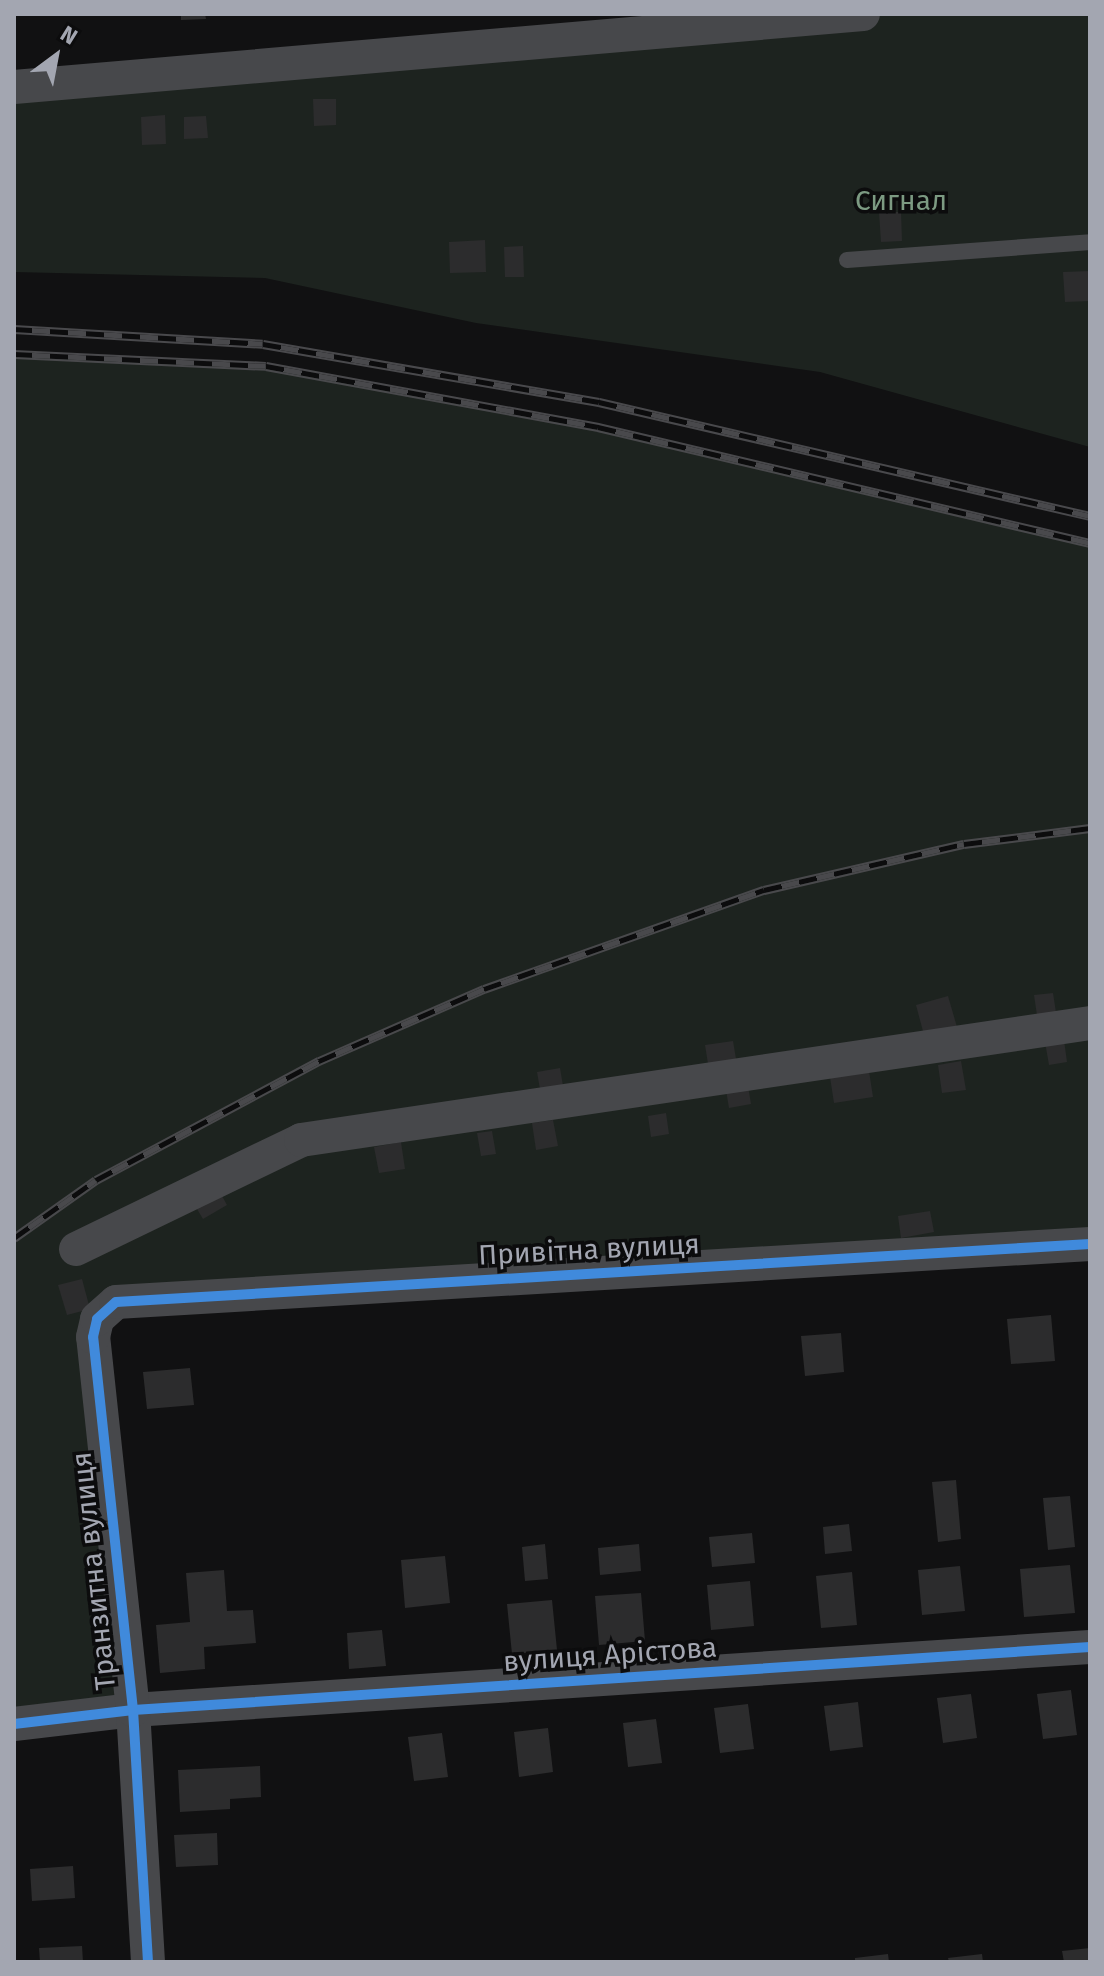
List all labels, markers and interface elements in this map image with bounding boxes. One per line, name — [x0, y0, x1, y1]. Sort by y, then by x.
north arrow — [16, 16, 96, 96]
text: N — [56, 20, 82, 51]
park label: Сигнал — [855, 184, 947, 218]
street label: Привітна вулиця — [478, 1227, 700, 1273]
street label: Транзитна вулиця — [65, 1450, 123, 1692]
street label: вулиця Арістова — [502, 1631, 718, 1679]

